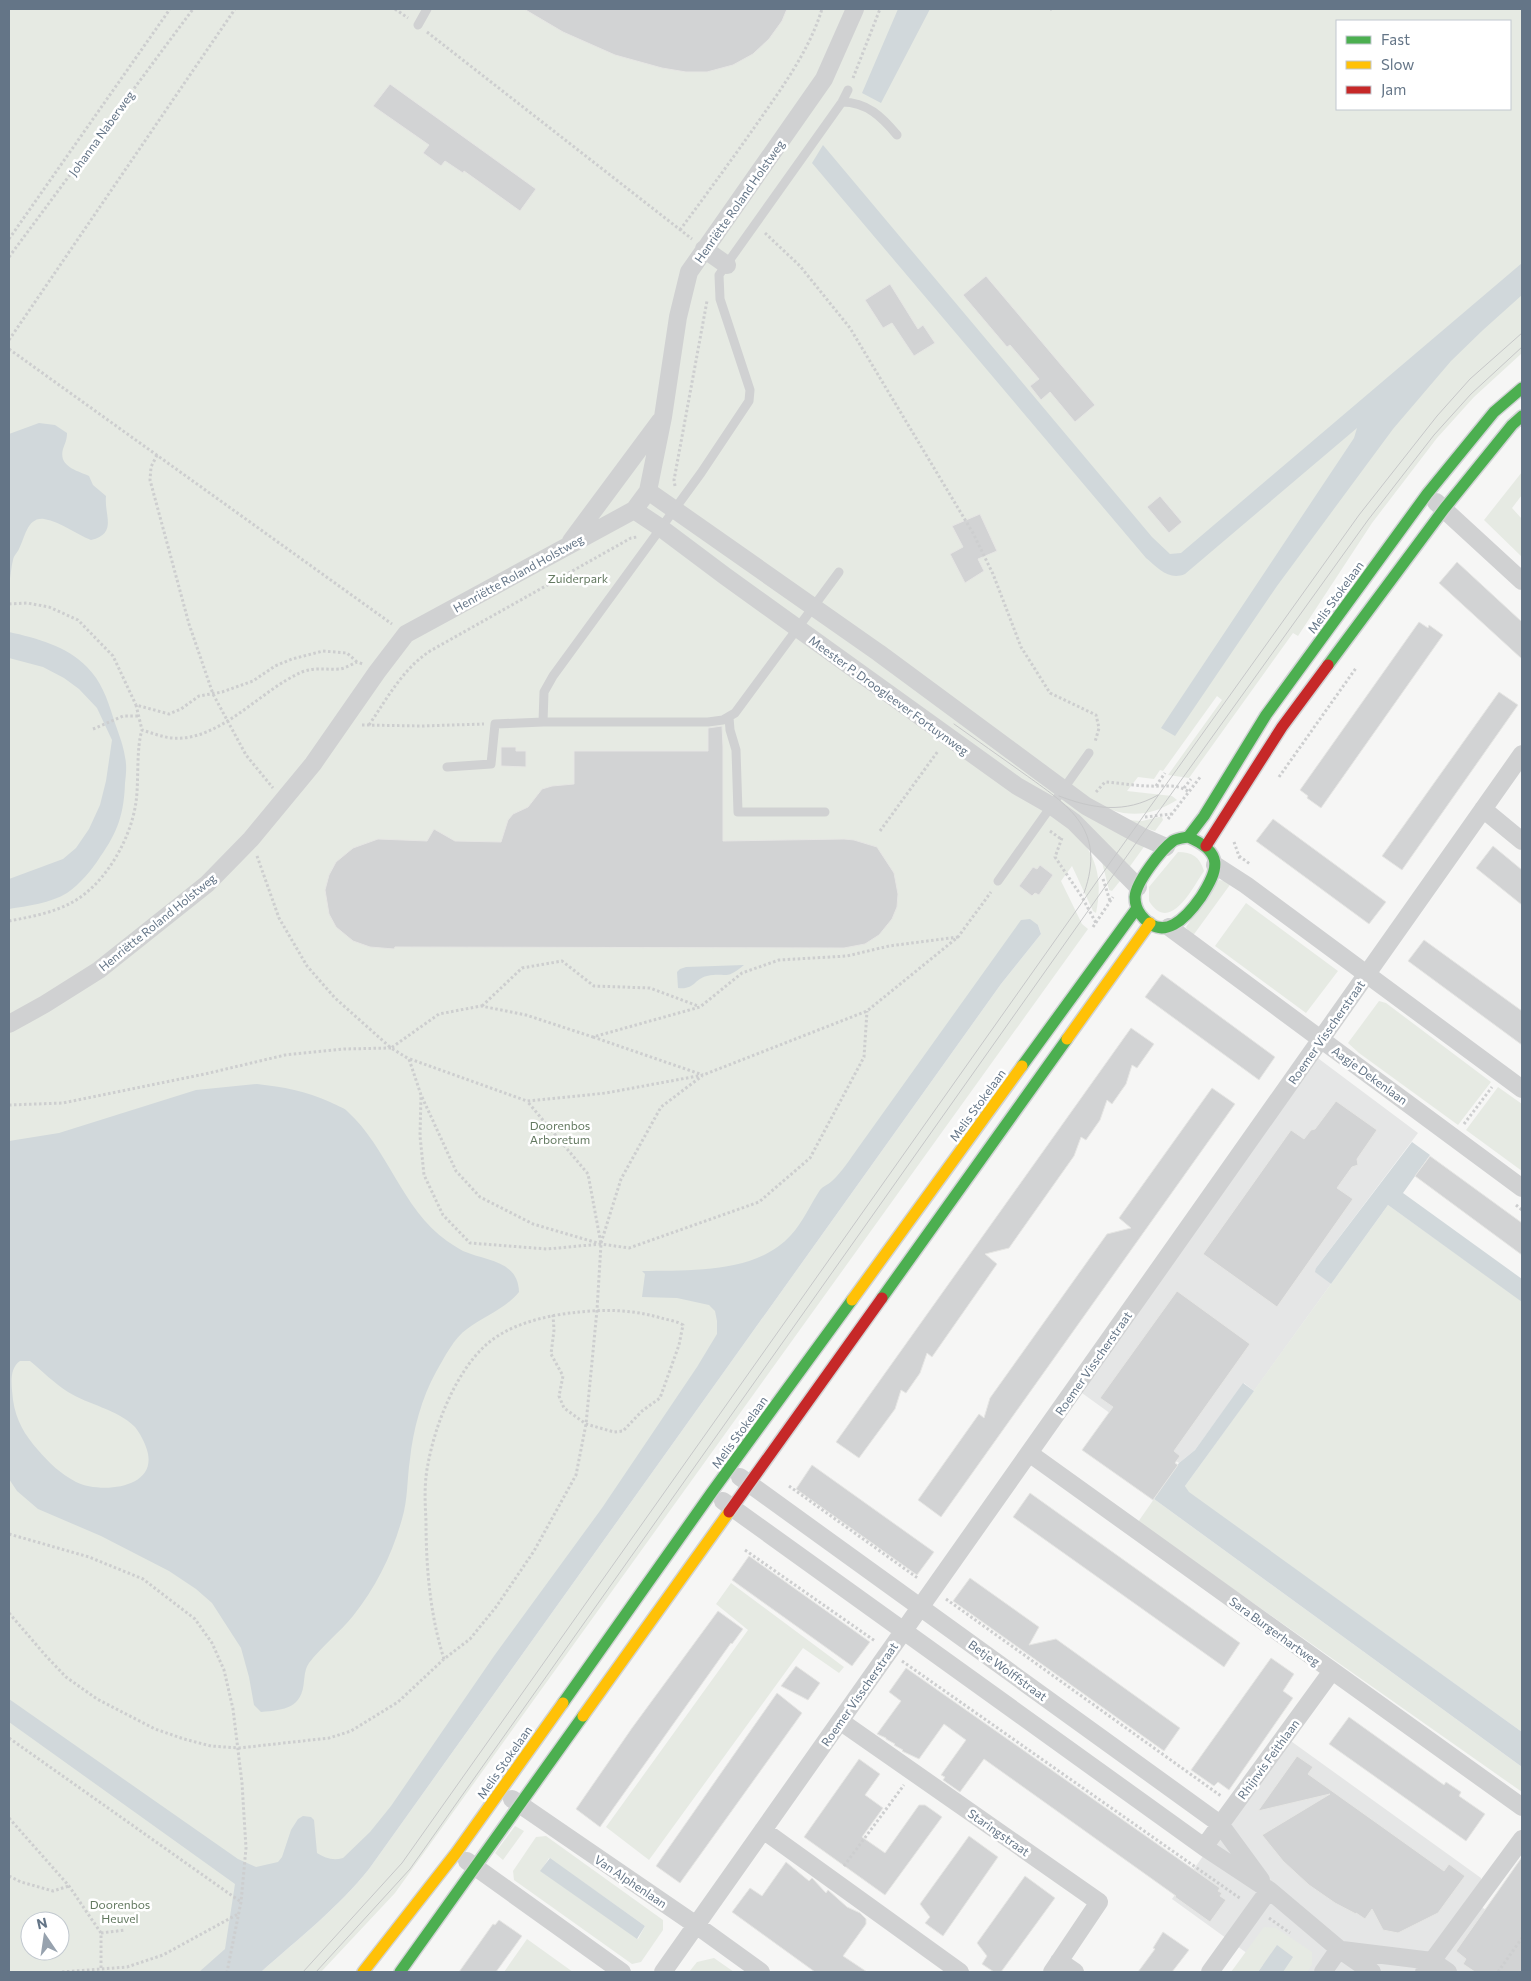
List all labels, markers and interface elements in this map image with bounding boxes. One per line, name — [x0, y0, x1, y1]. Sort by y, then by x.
legend — [1336, 20, 1511, 110]
text: Fast — [1381, 30, 1410, 48]
text: Slow — [1381, 55, 1414, 73]
text: Jam — [1381, 80, 1406, 98]
street label: Johanna Naberweg — [65, 87, 138, 179]
street label: Henriëtte Roland Holstweg — [691, 136, 787, 265]
street label: Henriëtte Roland Holstweg — [450, 531, 586, 615]
street label: Melis Stokelaan — [1304, 558, 1366, 636]
park label: Zuiderpark — [548, 571, 609, 585]
street label: Meester P. Droogleever Fortuynweg — [806, 632, 972, 758]
street label: Henriëtte Roland Holstweg — [96, 870, 219, 974]
street label: Roemer Visscherstraat — [1285, 977, 1367, 1087]
street label: Aagje Dekenlaan — [1330, 1043, 1410, 1107]
street label: Melis Stokelaan — [946, 1066, 1008, 1144]
park label: Doorenbos Arboretum — [530, 1118, 590, 1146]
street label: Roemer Visscherstraat — [1052, 1308, 1134, 1418]
street label: Melis Stokelaan — [708, 1393, 770, 1471]
street label: Sara Burgerhartweg — [1227, 1593, 1323, 1669]
street label: Betje Wolffstraat — [966, 1637, 1050, 1703]
street label: Roemer Visscherstraat — [818, 1639, 900, 1749]
street label: Rhijnvis Feithlaan — [1234, 1716, 1302, 1802]
street label: Melis Stokelaan — [474, 1723, 534, 1801]
street label: Staringstraat — [966, 1806, 1033, 1858]
street label: Van Alphenlaan — [592, 1852, 670, 1910]
park label: Doorenbos Heuvel — [90, 1897, 150, 1925]
north arrow — [20, 1911, 70, 1961]
text: N — [35, 1913, 49, 1932]

